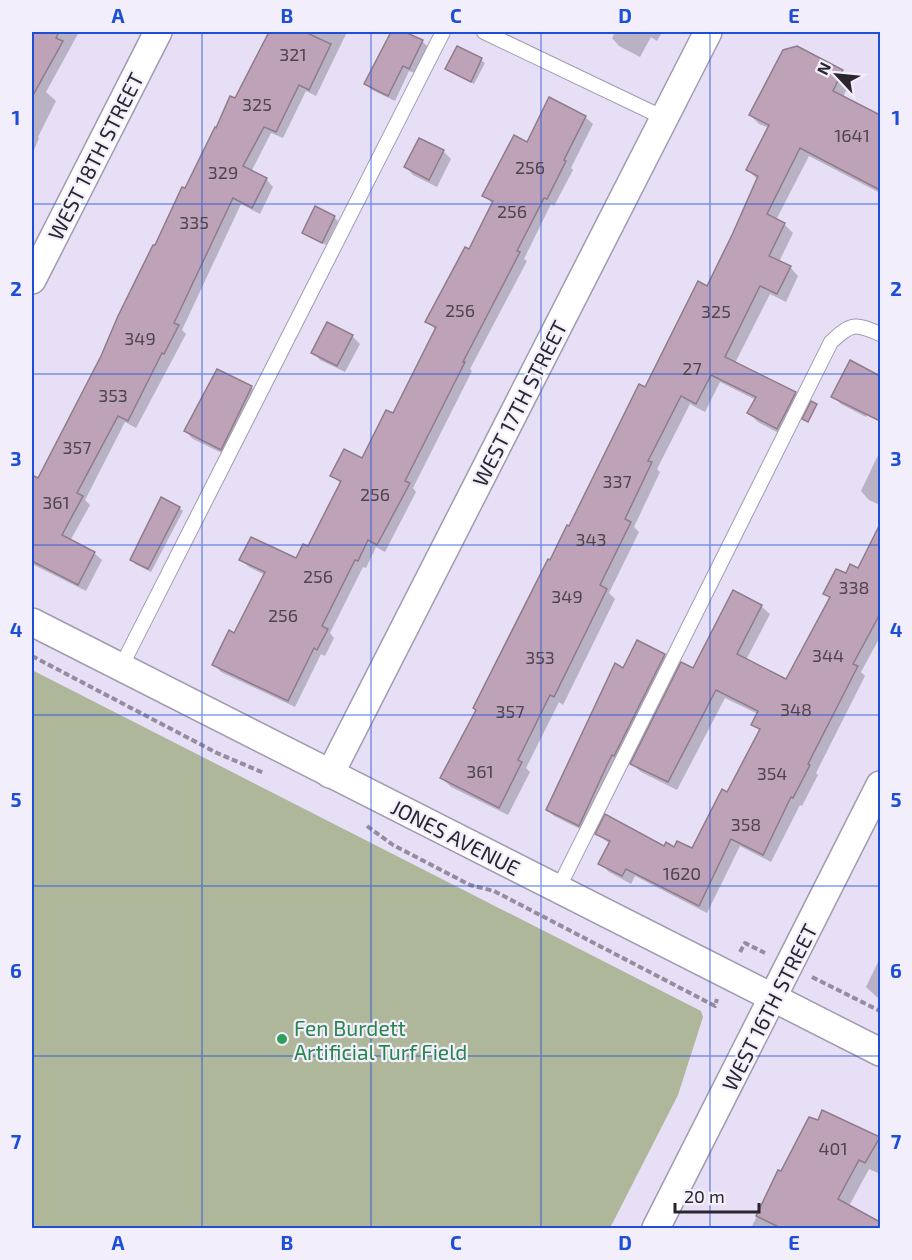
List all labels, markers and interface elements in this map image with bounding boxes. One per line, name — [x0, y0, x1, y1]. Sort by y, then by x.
text: A — [111, 3, 125, 27]
text: B — [281, 3, 293, 27]
text: C — [450, 3, 462, 27]
text: D — [618, 3, 632, 27]
text: E — [788, 3, 800, 27]
house number: 321 — [279, 43, 307, 65]
north arrow — [807, 45, 867, 105]
text: N — [812, 59, 834, 78]
street label: WEST 18TH STREET — [42, 68, 148, 244]
house number: 325 — [242, 93, 272, 115]
text: 1 — [12, 105, 20, 129]
text: 1 — [892, 105, 900, 129]
house number: 1641 — [834, 124, 870, 146]
house number: 256 — [515, 156, 545, 178]
house number: 329 — [208, 161, 238, 183]
house number: 256 — [497, 200, 527, 222]
house number: 335 — [179, 211, 209, 233]
text: 2 — [10, 276, 22, 300]
text: 2 — [890, 276, 902, 300]
house number: 256 — [445, 299, 475, 321]
house number: 325 — [701, 300, 731, 322]
street label: WEST 17TH STREET — [466, 316, 572, 490]
house number: 349 — [124, 327, 156, 349]
house number: 27 — [682, 357, 702, 379]
house number: 353 — [98, 384, 128, 406]
house number: 357 — [63, 436, 91, 458]
text: 3 — [10, 446, 22, 470]
text: 3 — [890, 446, 902, 470]
house number: 337 — [602, 470, 632, 492]
house number: 256 — [360, 483, 390, 505]
house number: 361 — [42, 491, 70, 513]
house number: 343 — [575, 528, 607, 550]
house number: 256 — [303, 565, 333, 587]
house number: 338 — [839, 576, 869, 598]
house number: 349 — [551, 585, 583, 607]
house number: 256 — [268, 604, 298, 626]
text: 4 — [10, 617, 23, 641]
text: 4 — [890, 617, 903, 641]
house number: 344 — [812, 644, 844, 666]
house number: 353 — [525, 646, 555, 668]
house number: 348 — [780, 698, 812, 720]
house number: 357 — [496, 700, 524, 722]
house number: 361 — [466, 760, 494, 782]
house number: 354 — [757, 762, 787, 784]
text: 5 — [10, 787, 22, 811]
text: 5 — [890, 787, 902, 811]
street label: JONES AVENUE — [387, 794, 525, 880]
house number: 358 — [731, 813, 761, 835]
house number: 1620 — [663, 862, 701, 884]
street label: WEST 16TH STREET — [716, 919, 822, 1095]
text: 6 — [10, 958, 22, 982]
text: 6 — [890, 958, 902, 982]
place label: Fen Burdett Artificial Turf Field — [294, 1015, 467, 1064]
marker: Fen Burdett Artificial Turf Field — [275, 1032, 289, 1046]
text: 7 — [11, 1129, 22, 1153]
text: 7 — [891, 1129, 902, 1153]
house number: 401 — [818, 1137, 848, 1159]
scale bar — [675, 1176, 759, 1214]
text: 20 m — [684, 1185, 725, 1207]
text: A — [111, 1230, 125, 1254]
text: B — [281, 1230, 293, 1254]
text: C — [450, 1230, 462, 1254]
text: D — [618, 1230, 632, 1254]
text: E — [788, 1230, 800, 1254]

